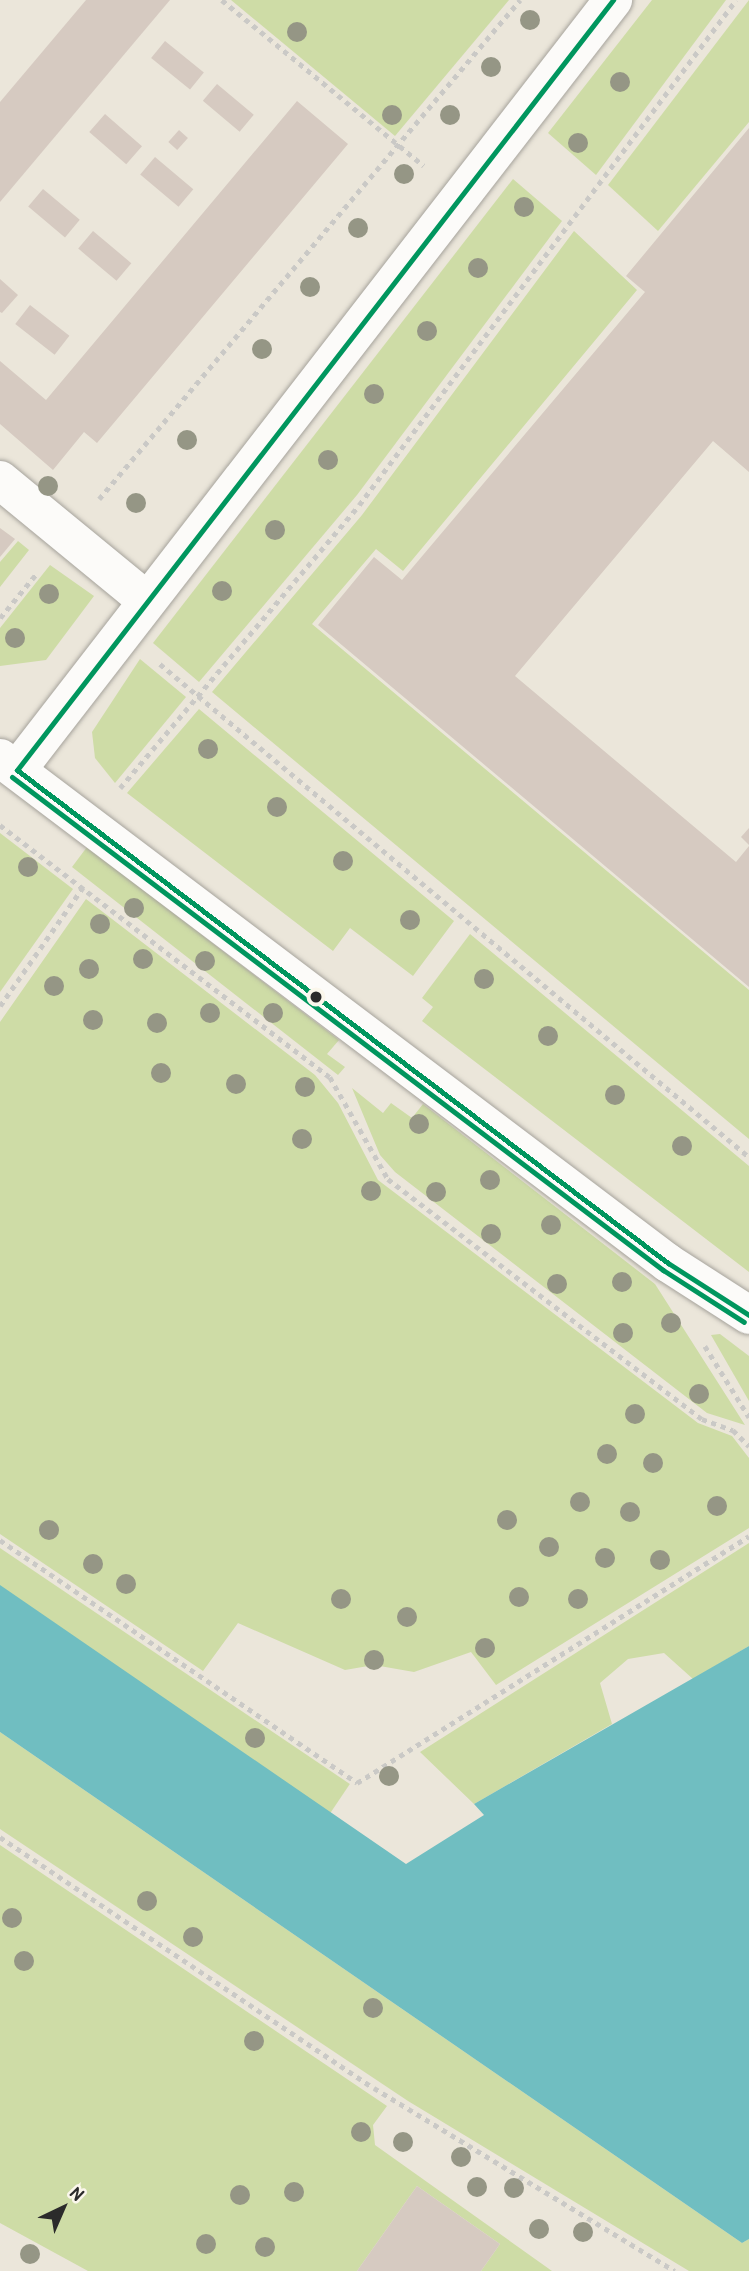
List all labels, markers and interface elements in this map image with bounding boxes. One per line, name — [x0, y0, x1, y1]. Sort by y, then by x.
unlabelled marker — [309, 990, 323, 1004]
north arrow — [28, 2173, 98, 2243]
text: N — [65, 2180, 90, 2206]

